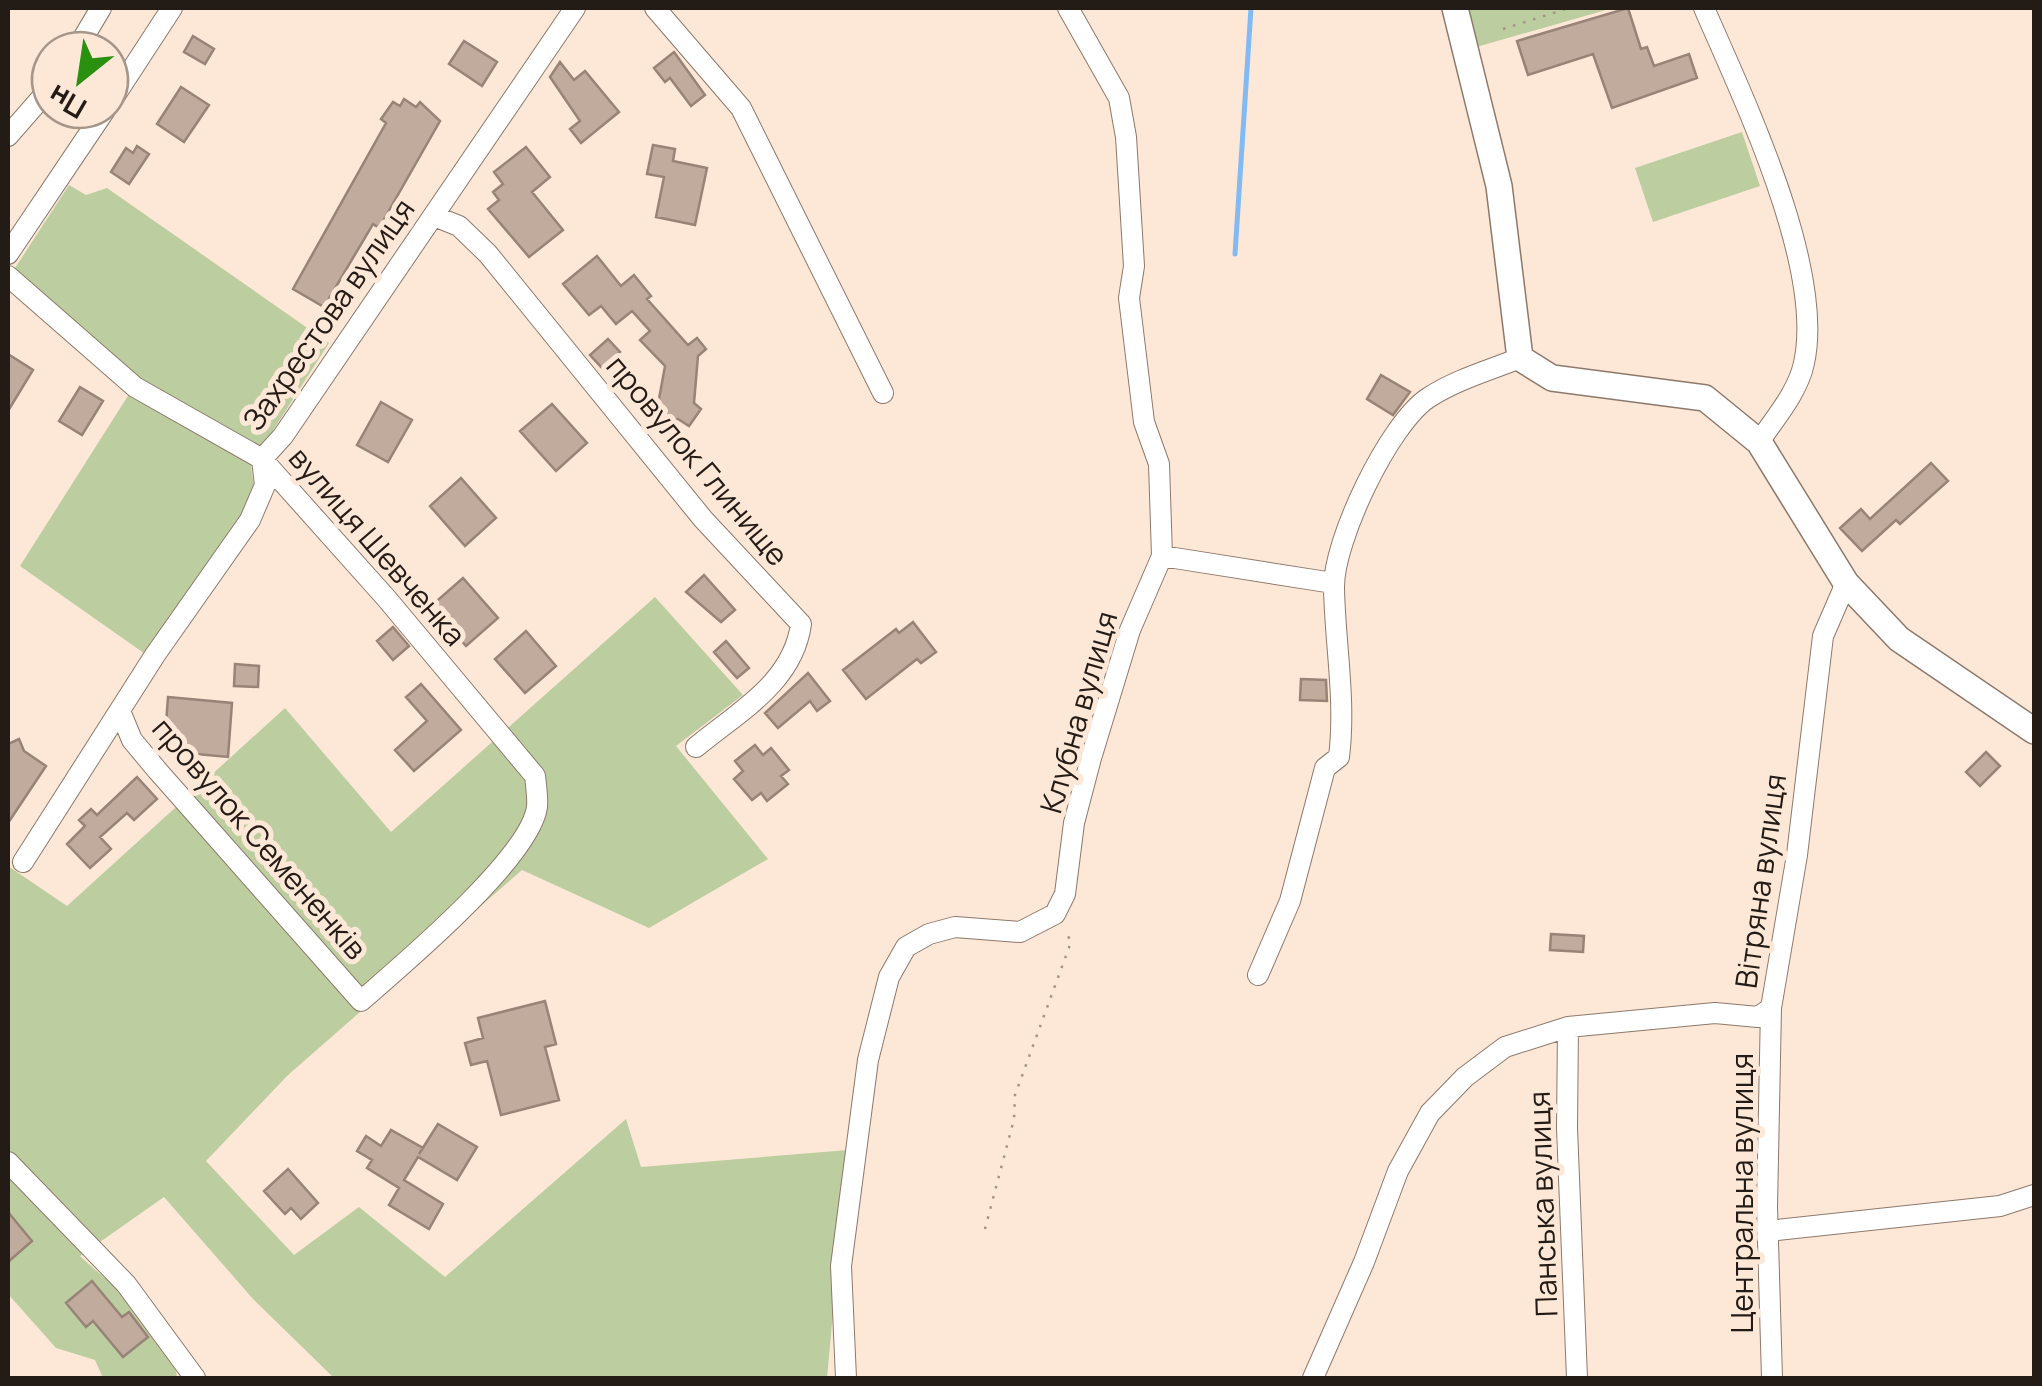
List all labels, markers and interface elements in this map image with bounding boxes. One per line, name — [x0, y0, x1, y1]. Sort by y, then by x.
north arrow — [30, 30, 130, 130]
text: Пн — [41, 77, 93, 128]
street label: Захрестова вулиця — [233, 190, 423, 438]
street label: провулок Глинище — [598, 346, 798, 574]
street label: вулиця Шевченка — [280, 438, 476, 654]
street label: Клубна вулиця — [1030, 606, 1126, 818]
street label: провулок Семененків — [144, 708, 376, 968]
street label: Вітряна вулиця — [1725, 771, 1795, 991]
street label: Центральна вулиця — [1721, 1053, 1762, 1333]
street label: Панська вулиця — [1518, 1090, 1566, 1318]

